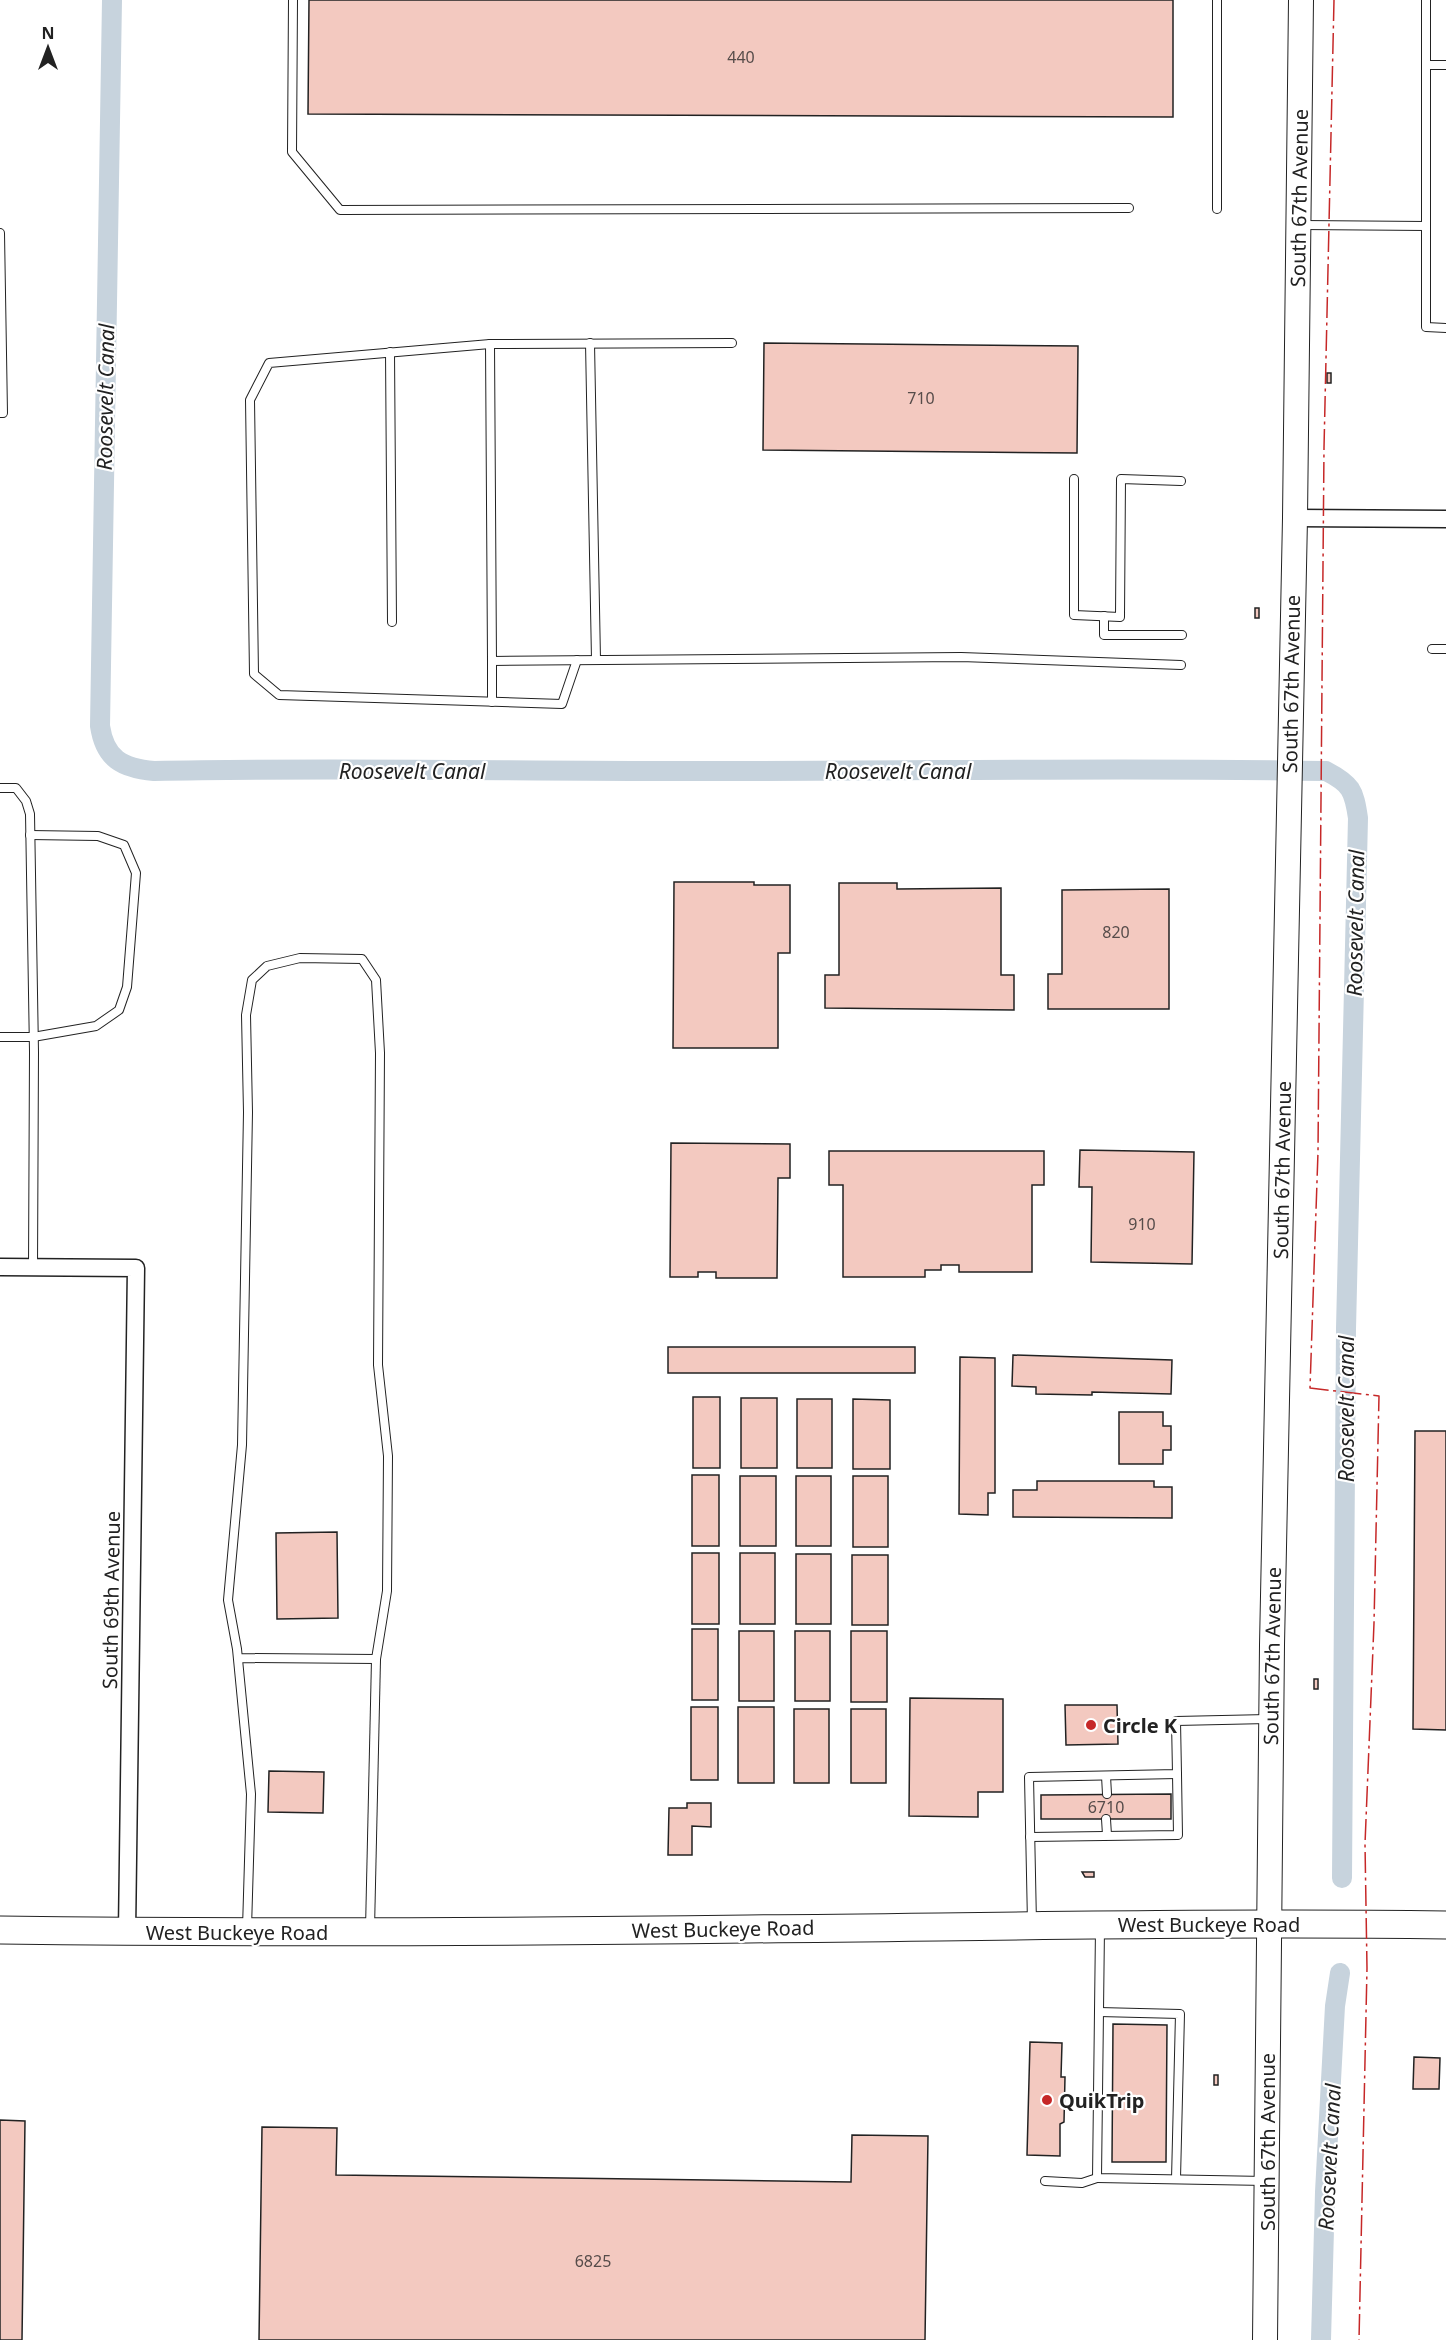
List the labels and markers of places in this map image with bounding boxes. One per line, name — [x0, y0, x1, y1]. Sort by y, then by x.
place label: Circle K — [1103, 1712, 1178, 1739]
marker: Circle K — [1084, 1718, 1098, 1732]
place label: QuikTrip — [1059, 2087, 1144, 2114]
marker: QuikTrip — [1040, 2093, 1054, 2107]

